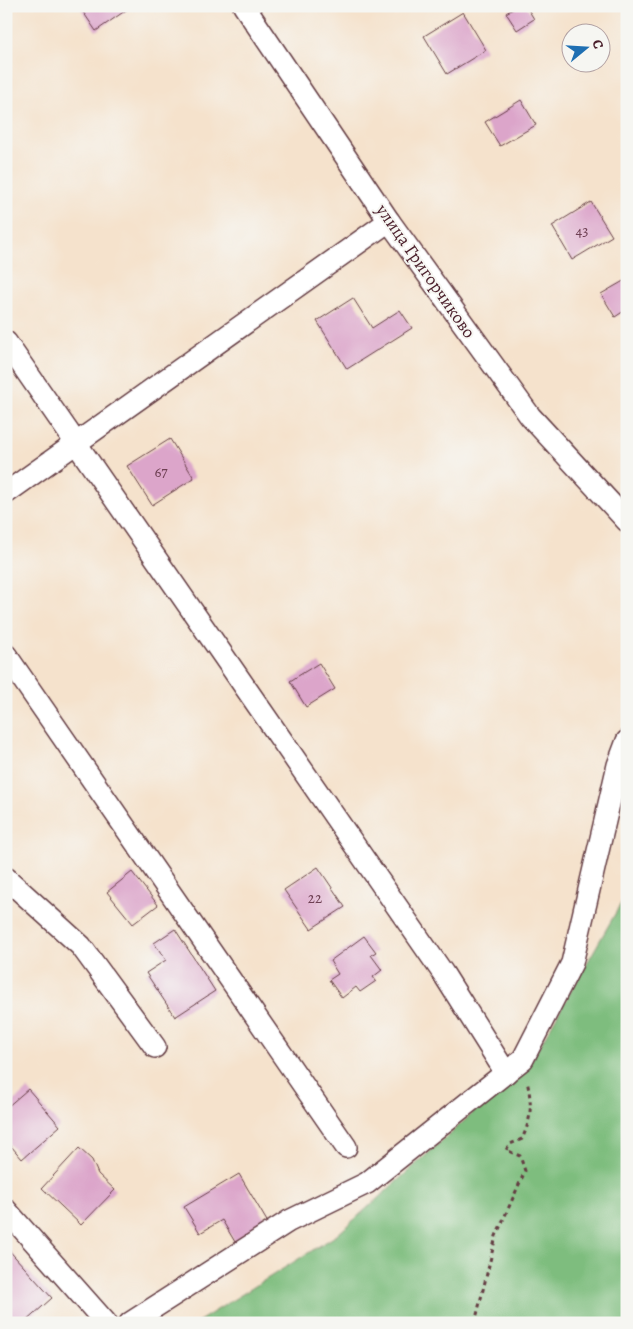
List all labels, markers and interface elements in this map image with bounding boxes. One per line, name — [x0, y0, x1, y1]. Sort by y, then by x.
north arrow — [560, 22, 610, 72]
text: С — [588, 37, 608, 52]
street label: улица Григорчиково — [370, 198, 481, 343]
house number: 43 — [575, 221, 589, 241]
house number: 67 — [154, 462, 168, 482]
house number: 22 — [308, 888, 322, 908]

